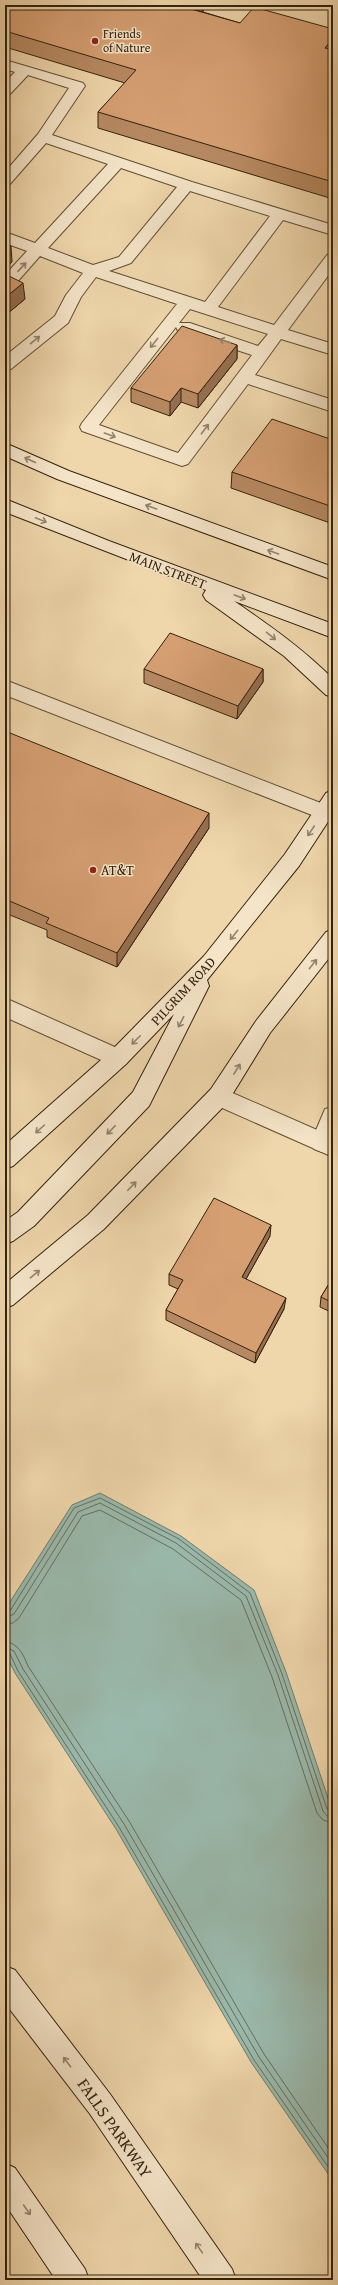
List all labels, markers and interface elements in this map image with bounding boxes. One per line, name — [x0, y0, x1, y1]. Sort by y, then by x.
place label: Friends of Nature — [103, 25, 151, 56]
marker: Friends of Nature — [90, 36, 100, 46]
one-way arrow — [17, 262, 26, 273]
one-way arrow — [30, 336, 41, 345]
one-way arrow — [219, 337, 232, 344]
one-way arrow — [150, 338, 159, 349]
one-way arrow — [201, 424, 209, 435]
one-way arrow — [104, 431, 116, 439]
one-way arrow — [24, 456, 36, 464]
one-way arrow — [145, 503, 157, 511]
one-way arrow — [34, 517, 46, 524]
street label: MAIN STREET — [126, 546, 210, 594]
one-way arrow — [266, 548, 279, 555]
one-way arrow — [234, 594, 246, 602]
one-way arrow — [266, 631, 276, 640]
one-way arrow — [307, 825, 315, 836]
place label: AT&T — [101, 860, 134, 880]
marker: AT&T — [88, 865, 98, 875]
one-way arrow — [229, 929, 238, 940]
street label: PILGRIM ROAD — [146, 952, 220, 1030]
one-way arrow — [309, 959, 317, 970]
one-way arrow — [177, 1015, 184, 1027]
one-way arrow — [131, 1035, 141, 1045]
one-way arrow — [233, 1063, 241, 1075]
one-way arrow — [35, 1124, 45, 1133]
one-way arrow — [107, 1125, 116, 1135]
one-way arrow — [127, 1181, 136, 1191]
one-way arrow — [30, 1269, 41, 1278]
one-way arrow — [63, 2056, 71, 2067]
street label: FALLS PARKWAY — [72, 2073, 159, 2183]
one-way arrow — [23, 2205, 31, 2216]
one-way arrow — [195, 2243, 203, 2254]

